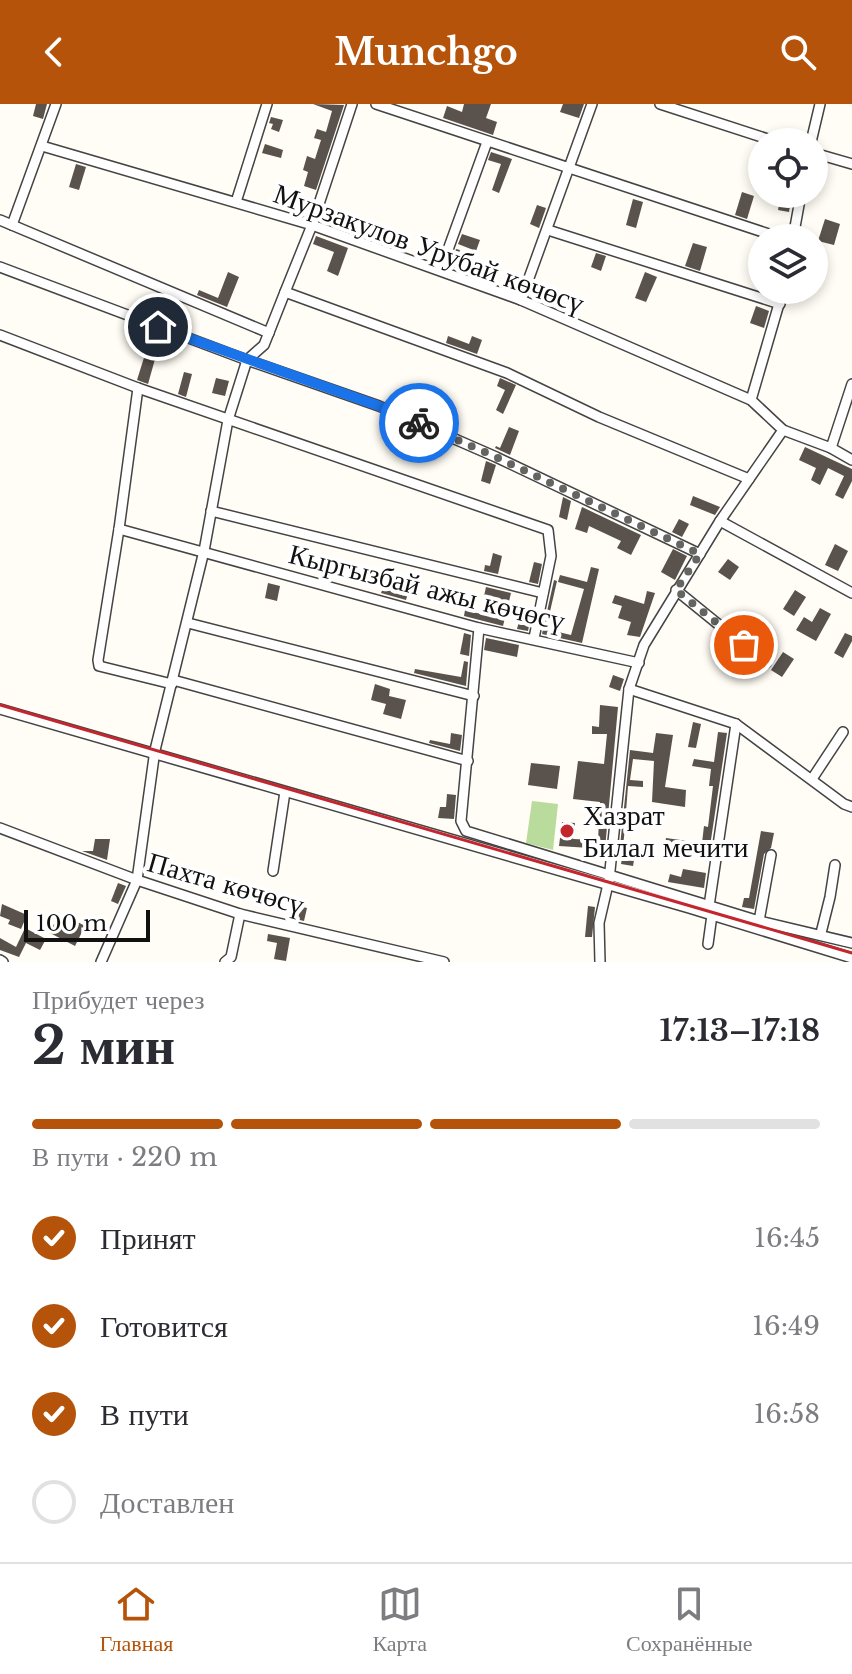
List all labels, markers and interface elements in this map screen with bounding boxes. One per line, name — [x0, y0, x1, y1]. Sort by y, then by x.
icon: back — [32, 30, 76, 74]
text: Munchgo — [334, 30, 518, 75]
icon: search — [776, 30, 820, 74]
map controls — [748, 128, 828, 304]
button: locate — [748, 128, 828, 208]
street label: Мурзакулов Урубай көчөсү — [269, 176, 589, 321]
button: layers — [748, 224, 828, 304]
pin — [124, 293, 192, 361]
icon: home — [136, 305, 180, 349]
courier — [379, 383, 459, 463]
icon: bike — [397, 401, 441, 445]
street label: Кыргызбай ажы көчөсү — [285, 536, 569, 639]
pin — [710, 611, 778, 679]
icon: bag — [722, 623, 766, 667]
place label: Хазрат Билал мечити — [583, 798, 748, 865]
marker: Хазрат Билал мечити — [558, 822, 576, 840]
street label: Пахта көчөсү — [144, 844, 308, 923]
scale bar — [24, 906, 150, 942]
text: 100 m — [36, 910, 107, 937]
text: Прибудет через — [32, 984, 205, 1016]
text: 17:13–17:18 — [660, 1012, 820, 1049]
text: 2 мин — [32, 1014, 175, 1078]
text: В пути · 220 m — [32, 1141, 217, 1173]
icon: check — [32, 1216, 76, 1260]
text: Принят — [100, 1220, 196, 1257]
text: 16:45 — [754, 1222, 820, 1254]
icon: check — [32, 1304, 76, 1348]
text: Готовится — [100, 1308, 228, 1345]
text: 16:49 — [752, 1310, 820, 1342]
icon: check — [32, 1392, 76, 1436]
text: В пути — [100, 1396, 189, 1433]
text: 16:58 — [754, 1398, 820, 1430]
text: Доставлен — [100, 1484, 234, 1521]
tab: Главная — [100, 1582, 173, 1657]
tab: Карта — [372, 1582, 427, 1657]
tab: Сохранённые — [626, 1582, 752, 1657]

